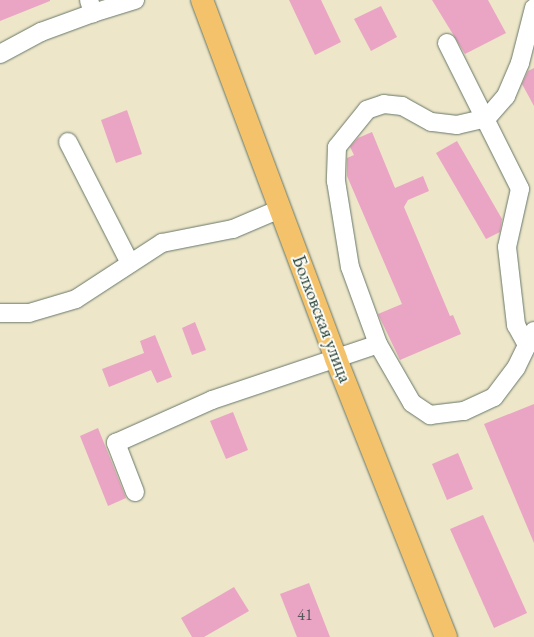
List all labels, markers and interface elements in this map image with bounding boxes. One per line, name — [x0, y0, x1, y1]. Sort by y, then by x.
street label: Болховская улица — [287, 252, 357, 386]
house number: 41 — [297, 605, 313, 625]

